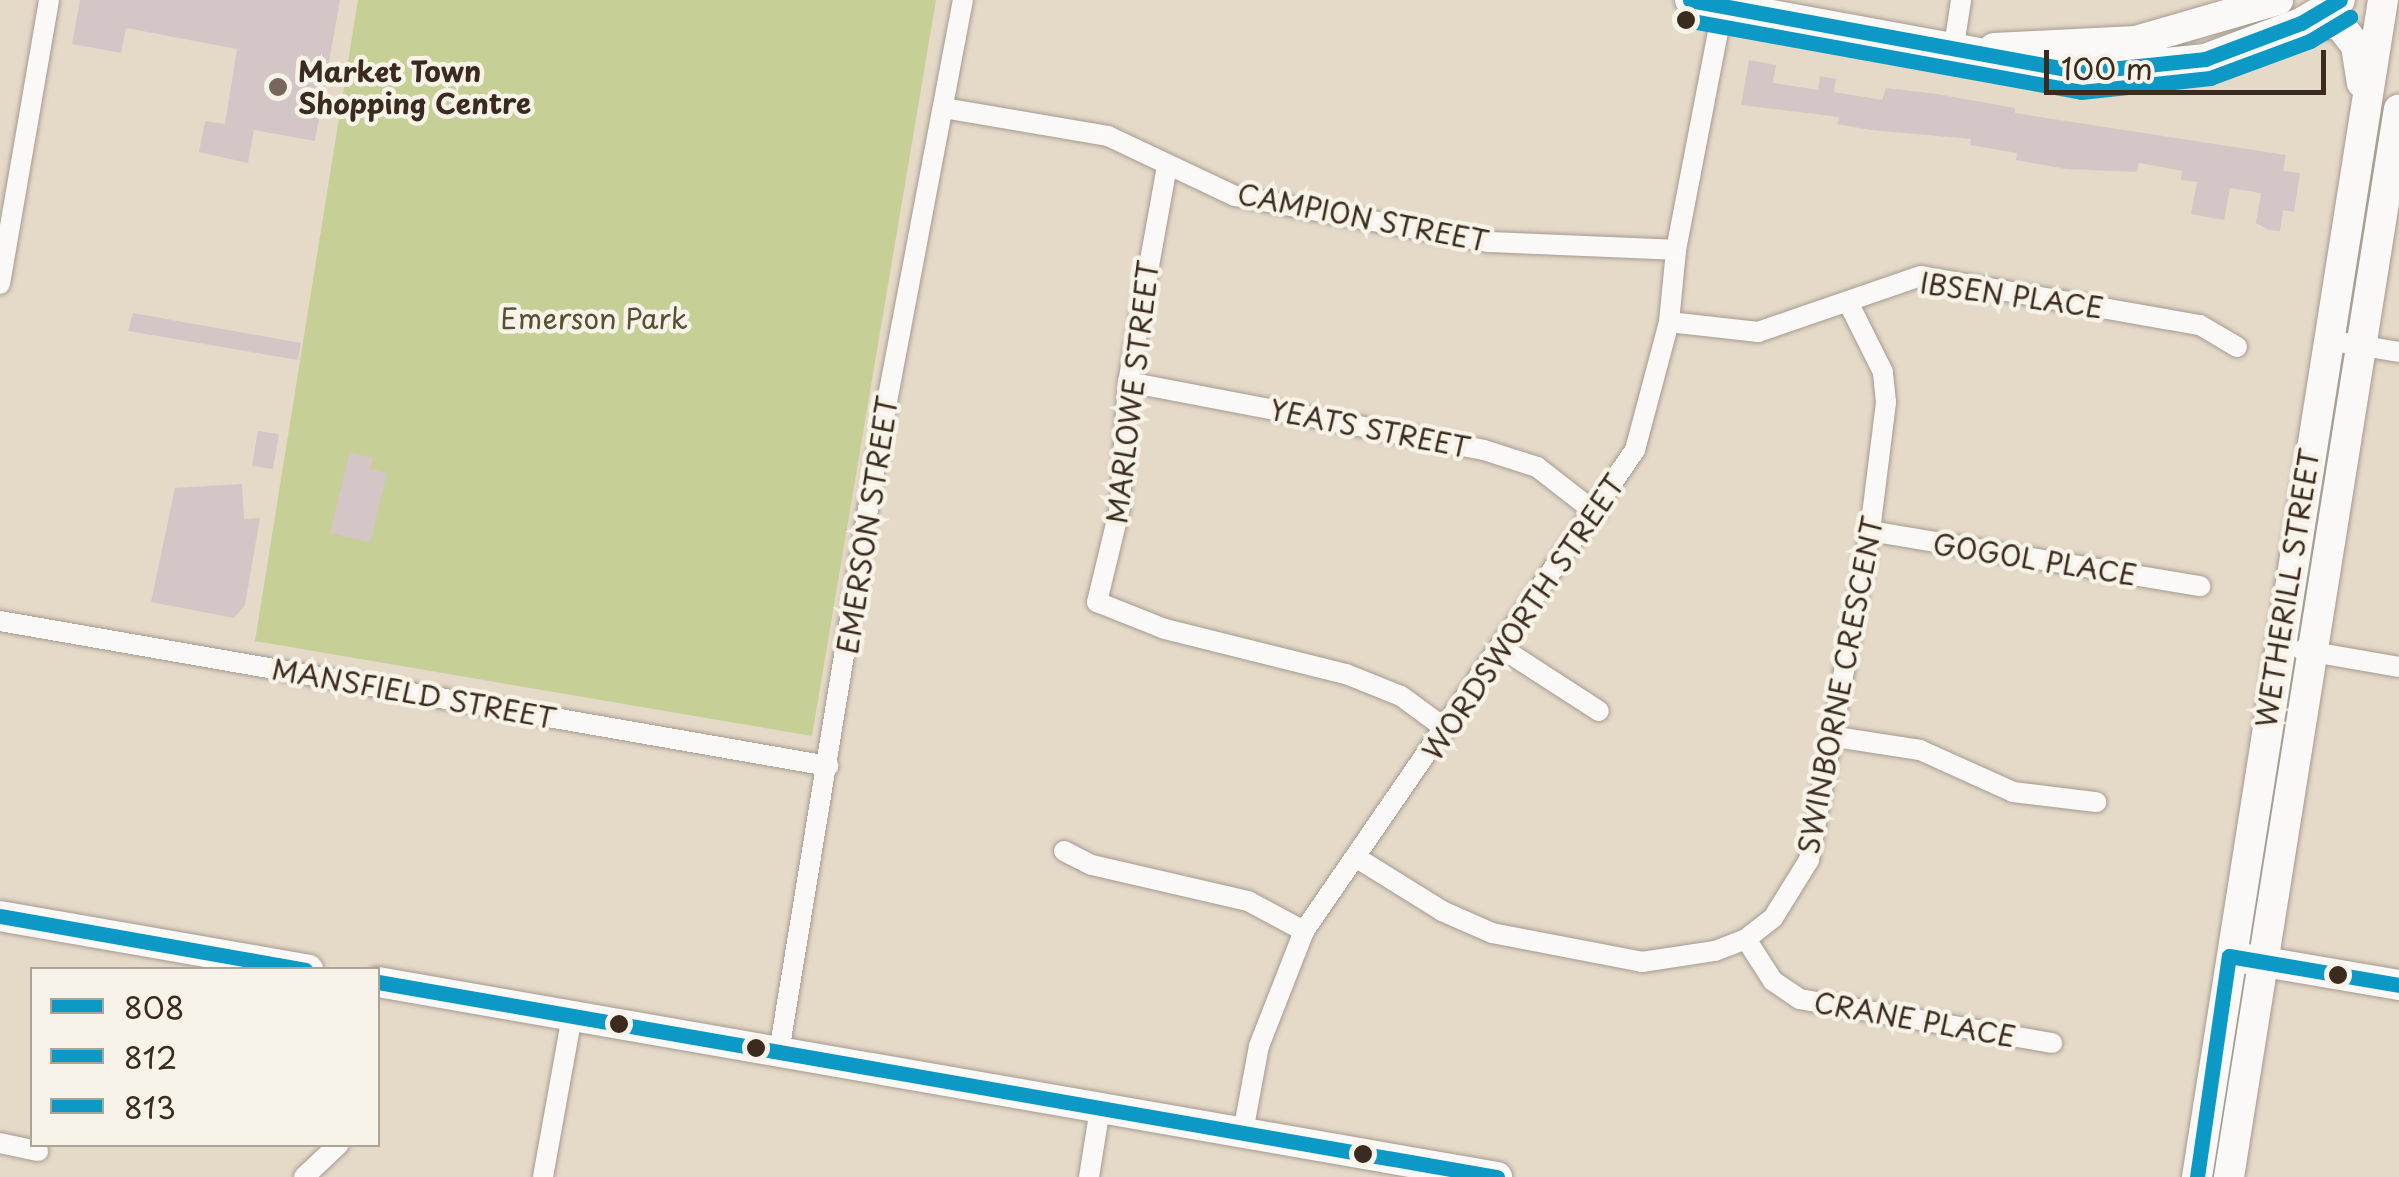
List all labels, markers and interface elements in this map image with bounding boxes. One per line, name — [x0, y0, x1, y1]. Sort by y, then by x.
unlabelled marker — [1676, 10, 1696, 30]
scale bar — [2049, 30, 2332, 92]
text: 100 m — [2061, 45, 2153, 90]
place label: Market Town Shopping Centre — [298, 54, 533, 120]
marker: Market Town Shopping Centre — [267, 76, 289, 98]
street label: CAMPION STREET — [1233, 176, 1493, 258]
street label: MARLOWE STREET — [1099, 258, 1165, 526]
street label: IBSEN PLACE — [1918, 266, 2106, 324]
park label: Emerson Park — [500, 301, 688, 335]
street label: YEATS STREET — [1264, 391, 1476, 465]
street label: EMERSON STREET — [830, 393, 904, 657]
street label: WETHERILL STREET — [2248, 446, 2326, 730]
street label: WORDSWORTH STREET — [1414, 467, 1632, 767]
street label: SWINBORNE CRESCENT — [1791, 513, 1889, 857]
street label: GOGOL PLACE — [1930, 526, 2140, 592]
street label: MANSFIELD STREET — [269, 651, 559, 735]
unlabelled marker — [2328, 965, 2348, 985]
legend — [30, 967, 380, 1147]
text: 808 — [124, 984, 184, 1029]
street label: CRANE PLACE — [1812, 985, 2018, 1053]
unlabelled marker — [609, 1014, 629, 1034]
text: 812 — [124, 1034, 177, 1079]
unlabelled marker — [746, 1038, 766, 1058]
text: 813 — [124, 1084, 176, 1129]
unlabelled marker — [1353, 1144, 1373, 1164]

